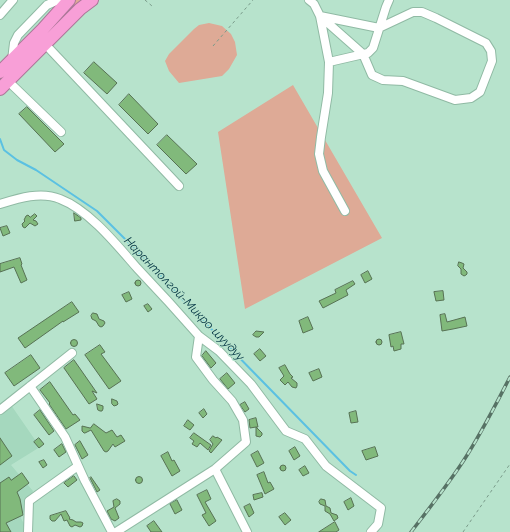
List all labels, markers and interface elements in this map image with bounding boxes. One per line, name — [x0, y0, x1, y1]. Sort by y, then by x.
water label: Нарантолгой-Микро шуудуу — [121, 234, 247, 364]

